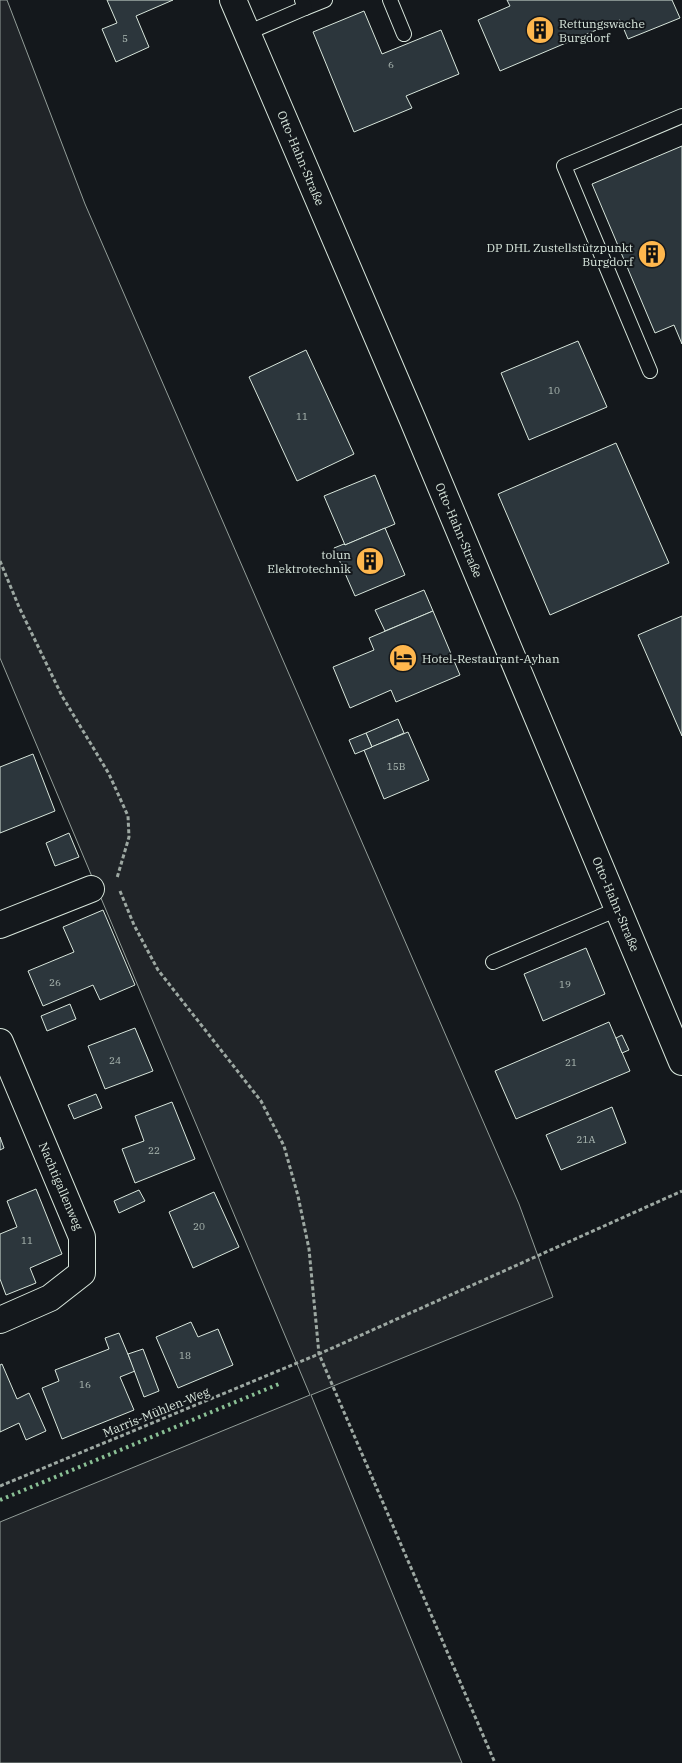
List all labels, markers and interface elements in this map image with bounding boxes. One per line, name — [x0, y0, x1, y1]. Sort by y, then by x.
building icon: Rettungswache Burgdorf — [525, 15, 555, 45]
place label: Rettungswache Burgdorf — [559, 16, 645, 45]
house number: 5 — [122, 32, 128, 45]
house number: 6 — [388, 58, 394, 71]
street label: Otto-Hahn-Straße — [274, 108, 328, 208]
building icon: DP DHL Zustellstützpunkt Burgdorf — [637, 239, 667, 269]
place label: DP DHL Zustellstützpunkt Burgdorf — [486, 240, 634, 269]
house number: 10 — [548, 384, 560, 397]
house number: 11 — [296, 410, 308, 423]
street label: Otto-Hahn-Straße — [432, 480, 486, 580]
building icon: tolun Elektrotechnik — [355, 546, 385, 576]
place label: tolun Elektrotechnik — [267, 547, 351, 576]
hotel icon: Hotel-Restaurant-Ayhan — [388, 643, 418, 673]
place label: Hotel-Restaurant-Ayhan — [422, 651, 560, 666]
house number: 15B — [387, 760, 406, 773]
street label: Otto-Hahn-Straße — [589, 854, 643, 954]
house number: 26 — [49, 976, 61, 989]
house number: 19 — [559, 978, 571, 991]
house number: 24 — [109, 1054, 121, 1067]
house number: 21 — [565, 1056, 577, 1069]
house number: 21A — [577, 1133, 596, 1146]
street label: Nachtigallenweg — [36, 1140, 86, 1233]
house number: 22 — [148, 1144, 160, 1157]
house number: 20 — [193, 1220, 205, 1233]
house number: 11 — [21, 1234, 33, 1247]
house number: 18 — [179, 1349, 191, 1362]
house number: 16 — [79, 1378, 91, 1391]
street label: Marris-Mühlen-Weg — [101, 1384, 212, 1440]

